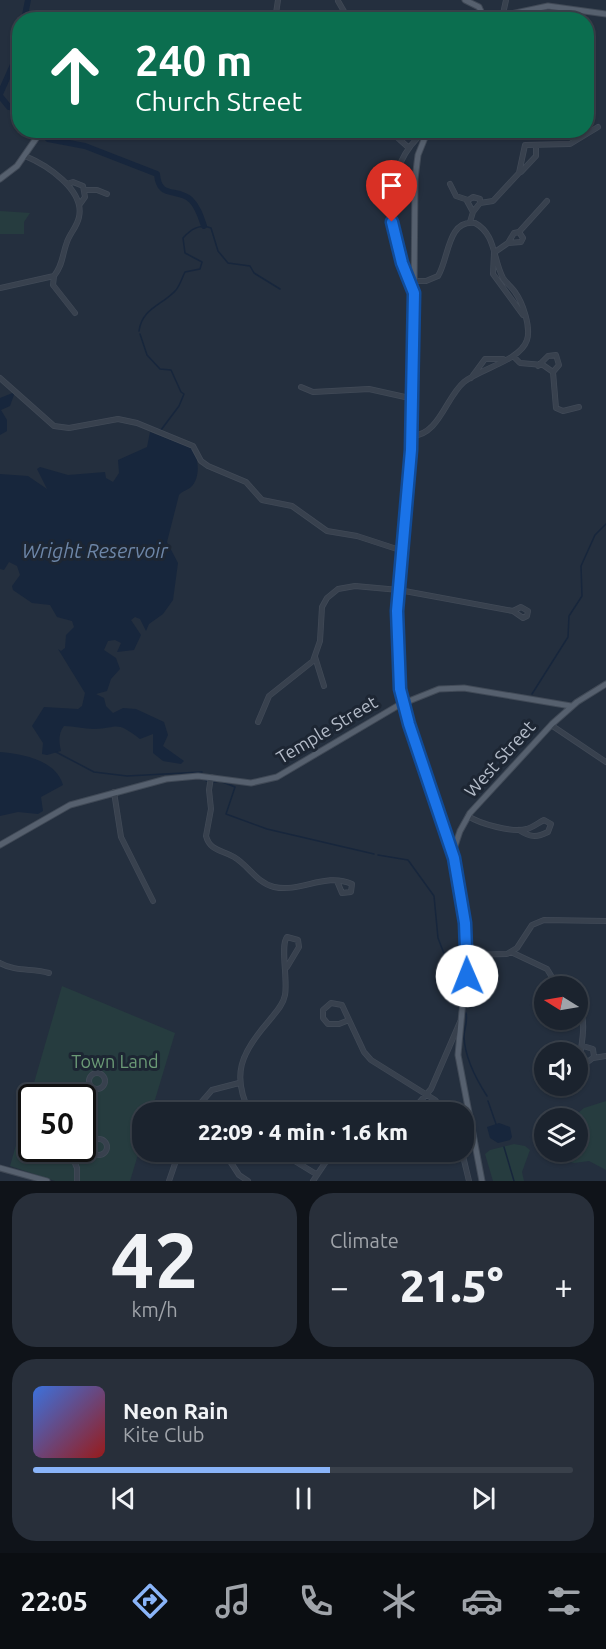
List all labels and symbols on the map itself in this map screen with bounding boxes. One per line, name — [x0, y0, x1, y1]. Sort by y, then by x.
pin — [366, 160, 417, 222]
water label: Wright Reservoir — [22, 539, 169, 562]
street label: Temple Street — [272, 691, 381, 767]
street label: West Street — [460, 716, 539, 801]
position arrow — [435, 944, 499, 1008]
north arrow — [534, 976, 588, 1030]
park label: Town Land — [71, 1051, 159, 1071]
speed limit sign: 50 — [18, 1084, 96, 1162]

